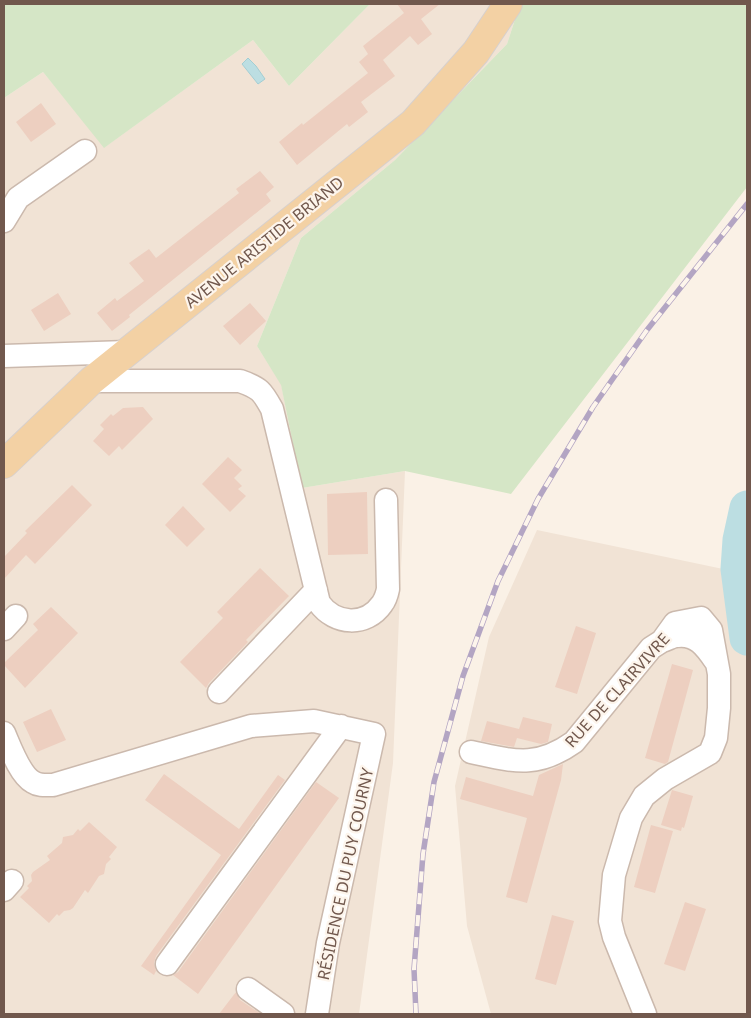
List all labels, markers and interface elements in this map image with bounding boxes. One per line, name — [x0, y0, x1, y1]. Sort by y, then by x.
street label: AVENUE ARISTIDE BRIAND — [180, 171, 348, 313]
street label: RUE DE CLAIRVIVRE — [560, 628, 674, 752]
street label: RÉSIDENCE DU PUY COURNY — [312, 765, 378, 982]

